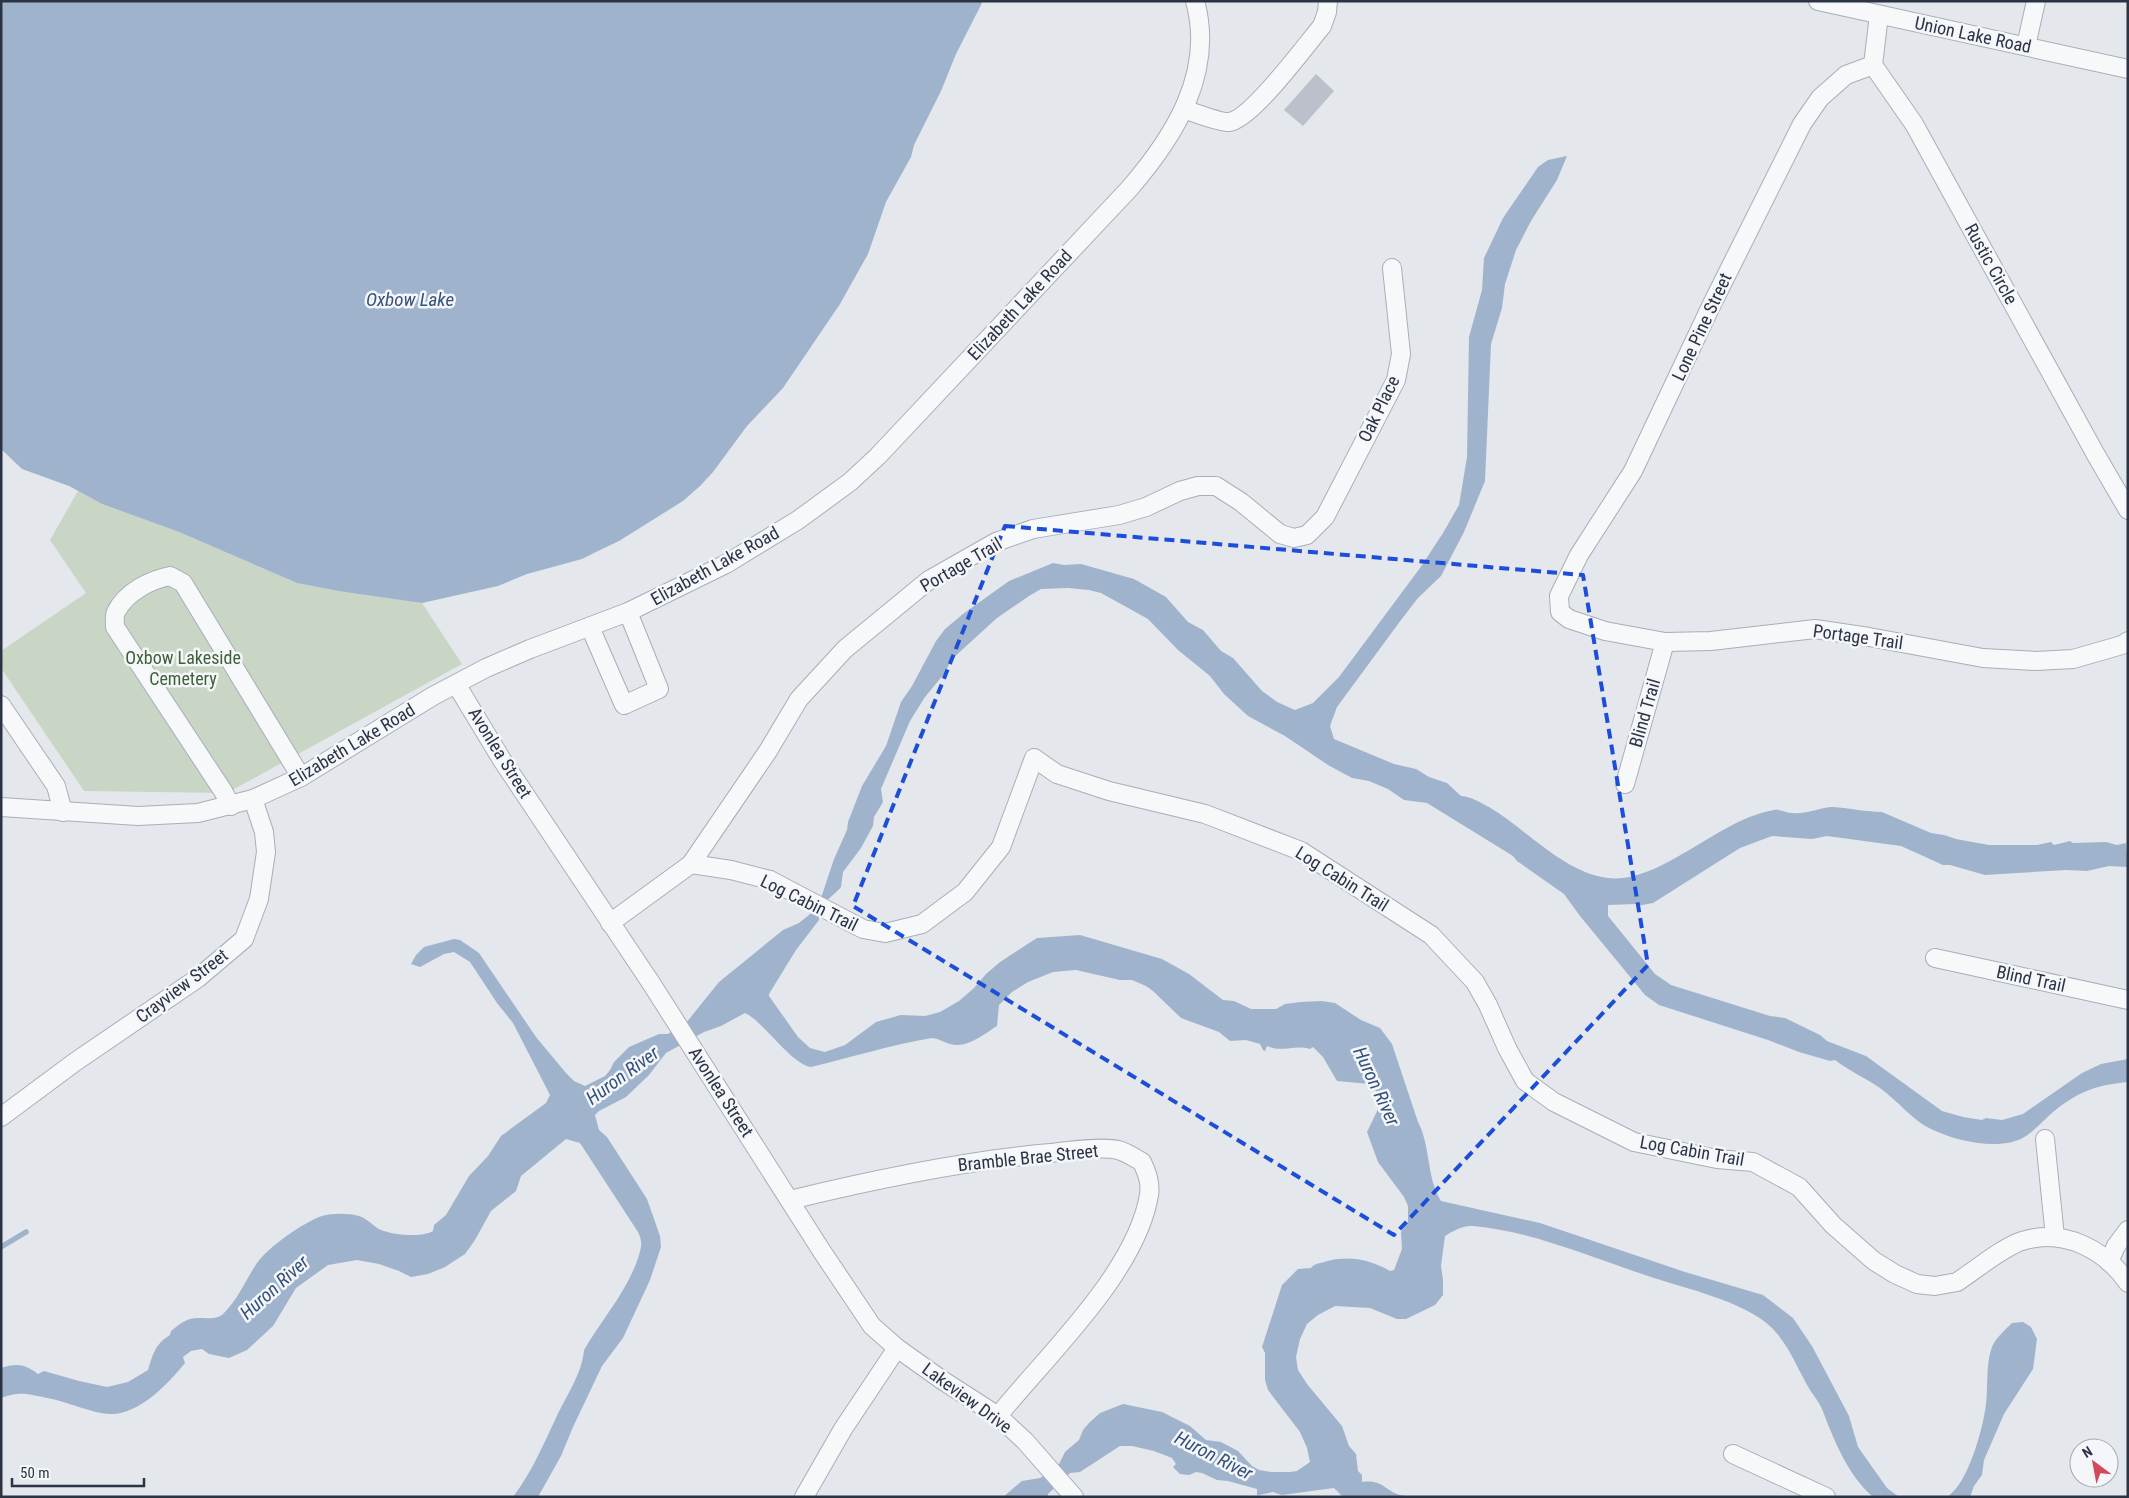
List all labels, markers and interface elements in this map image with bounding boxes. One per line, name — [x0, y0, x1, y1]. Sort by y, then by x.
street label: Union Lake Road — [1913, 12, 2033, 57]
street label: Rustic Circle — [1961, 220, 2022, 308]
street label: Elizabeth Lake Road — [963, 245, 1076, 364]
street label: Lone Pine Street — [1667, 270, 1736, 384]
water label: Oxbow Lake — [366, 288, 454, 311]
street label: Oak Place — [1354, 372, 1404, 445]
street label: Elizabeth Lake Road — [647, 522, 782, 609]
street label: Portage Trail — [916, 533, 1005, 596]
street label: Portage Trail — [1812, 620, 1904, 653]
park label: Oxbow Lakeside Cemetery — [125, 647, 241, 689]
street label: Blind Trail — [1625, 676, 1664, 750]
street label: Elizabeth Lake Road — [285, 699, 418, 790]
street label: Avonlea Street — [464, 704, 537, 802]
street label: Log Cabin Trail — [1292, 842, 1393, 915]
street label: Log Cabin Trail — [757, 870, 861, 935]
street label: Crayview Street — [132, 944, 232, 1027]
street label: Blind Trail — [1995, 961, 2068, 996]
water label: Huron River — [581, 1041, 663, 1109]
street label: Avonlea Street — [685, 1043, 758, 1141]
water label: Huron River — [1348, 1043, 1405, 1130]
street label: Log Cabin Trail — [1638, 1131, 1746, 1170]
street label: Bramble Brae Street — [957, 1140, 1099, 1175]
water label: Huron River — [235, 1250, 314, 1324]
street label: Lakeview Drive — [918, 1358, 1016, 1437]
water label: Huron River — [1171, 1426, 1257, 1485]
north arrow — [2069, 1438, 2119, 1488]
text: N — [2079, 1443, 2095, 1461]
scale bar — [12, 1456, 145, 1488]
text: 50 m — [20, 1464, 50, 1482]

